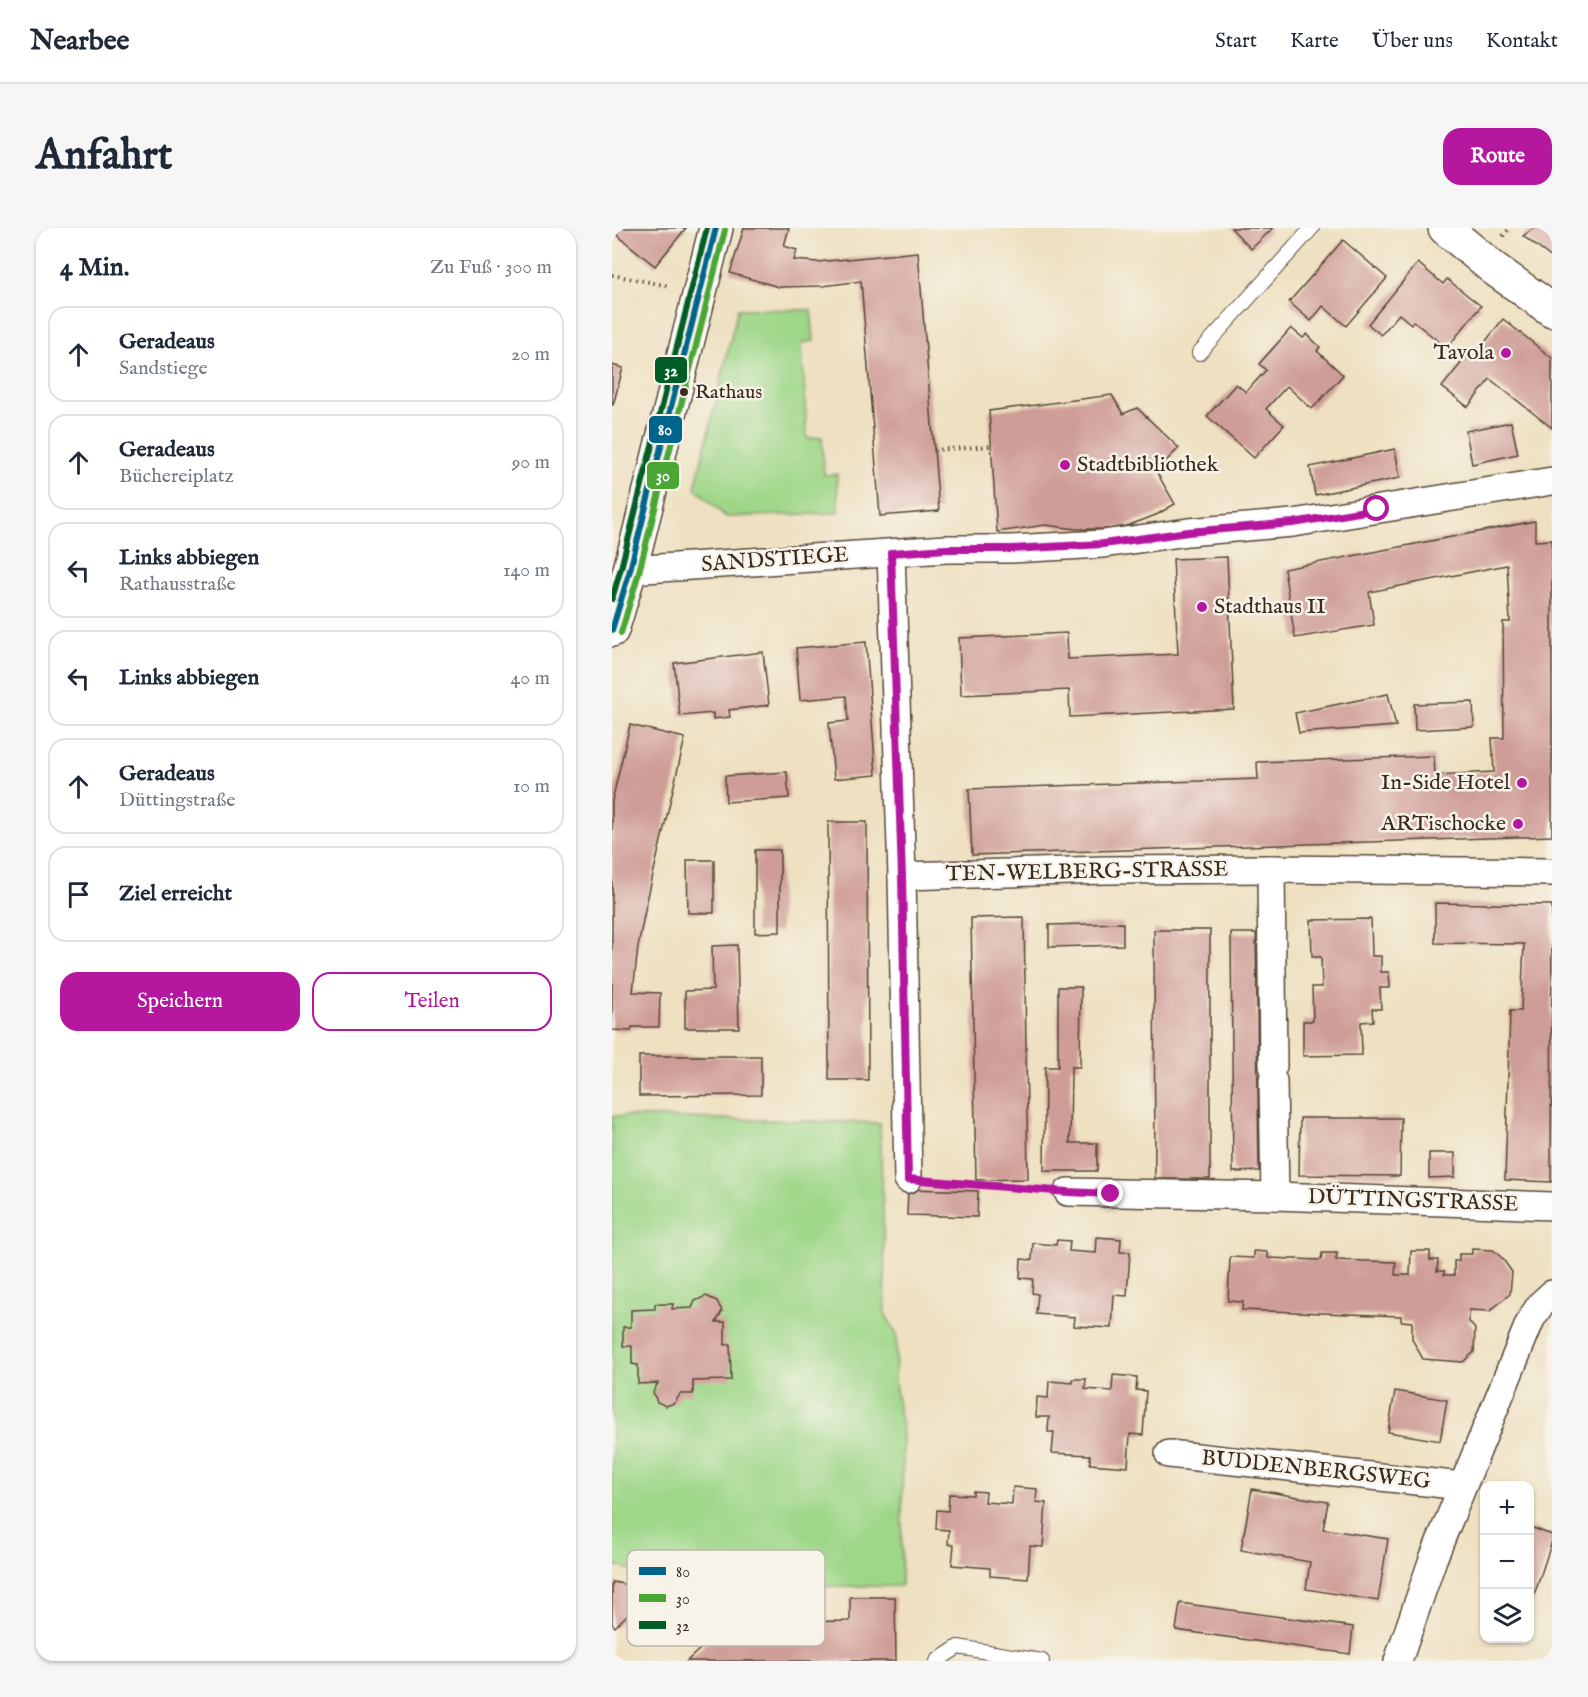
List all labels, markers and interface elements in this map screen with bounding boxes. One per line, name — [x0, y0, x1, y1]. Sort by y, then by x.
text: Nearbee — [30, 24, 129, 59]
text: Start — [1215, 28, 1257, 55]
text: Karte — [1290, 28, 1339, 55]
text: Über uns — [1372, 28, 1453, 55]
text: Kontakt — [1486, 28, 1558, 55]
button: Route — [1443, 128, 1552, 185]
text: Anfahrt — [36, 130, 172, 183]
text: 4 Min. — [60, 251, 129, 284]
text: Zu Fuß · 300 m — [430, 255, 552, 280]
text: Geradeaus — [119, 328, 215, 356]
icon: ahead — [62, 338, 95, 371]
place label: Tavola — [1434, 339, 1494, 367]
text: 20 m — [511, 342, 550, 367]
marker: Tavola — [1499, 346, 1513, 360]
text: Sandstiege — [119, 356, 208, 381]
line badge: 32 — [654, 356, 688, 384]
text: 32 — [664, 362, 678, 382]
place label: Rathaus — [695, 380, 762, 405]
marker: Rathaus — [678, 386, 690, 398]
line badge: 80 — [648, 415, 683, 444]
text: 80 — [658, 421, 672, 441]
text: Geradeaus — [119, 436, 215, 464]
icon: ahead — [62, 446, 95, 479]
text: 90 m — [512, 450, 550, 475]
place label: Stadtbibliothek — [1077, 451, 1219, 479]
marker: Stadtbibliothek — [1058, 458, 1072, 472]
line badge: 30 — [646, 461, 680, 490]
text: Büchereiplatz — [119, 464, 234, 489]
text: 30 — [656, 467, 670, 487]
route start — [1363, 495, 1389, 521]
street label: SANDSTIEGE — [700, 541, 850, 579]
text: Links abbiegen — [119, 544, 259, 572]
icon: left — [62, 554, 95, 587]
text: 140 m — [503, 558, 550, 583]
text: Rathausstraße — [119, 572, 236, 597]
place label: Stadthaus II — [1214, 593, 1326, 621]
marker: Stadthaus II — [1195, 600, 1209, 614]
icon: left — [62, 662, 95, 695]
text: Links abbiegen — [119, 664, 259, 692]
text: 40 m — [511, 666, 550, 691]
text: Geradeaus — [119, 760, 215, 788]
place label: In-Side Hotel — [1381, 769, 1510, 797]
icon: ahead — [62, 770, 95, 803]
text: 10 m — [513, 774, 550, 799]
marker: In-Side Hotel — [1515, 776, 1529, 790]
text: Düttingstraße — [119, 788, 235, 813]
place label: ARTischocke — [1380, 810, 1506, 838]
marker: ARTischocke — [1511, 817, 1525, 831]
street label: TEN-WELBERG-STRASSE — [945, 856, 1229, 888]
icon: arrive — [62, 878, 95, 911]
text: Ziel erreicht — [119, 880, 232, 908]
button: Speichern — [60, 972, 300, 1031]
button: Teilen — [312, 972, 552, 1031]
route end — [1097, 1180, 1123, 1206]
street label: DÜTTINGSTRASSE — [1307, 1183, 1519, 1219]
street label: BUDDENBERGSWEG — [1200, 1444, 1433, 1496]
map controls — [1480, 1481, 1534, 1643]
button: + — [1480, 1481, 1534, 1535]
button: − — [1480, 1535, 1534, 1589]
legend — [627, 1550, 825, 1646]
text: 80 — [676, 1563, 690, 1583]
button: layers — [1480, 1589, 1534, 1643]
text: 30 — [676, 1590, 690, 1610]
text: 32 — [676, 1617, 689, 1637]

